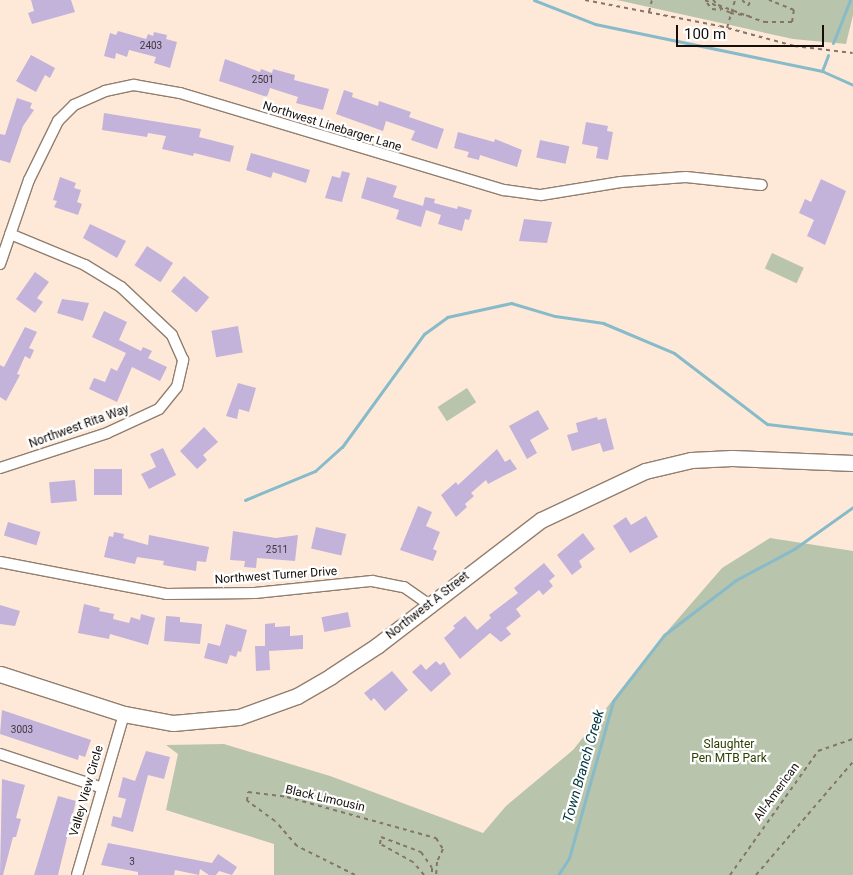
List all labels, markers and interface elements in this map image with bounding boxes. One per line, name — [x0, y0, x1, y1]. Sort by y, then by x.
scale bar — [678, 15, 826, 47]
text: 100 m — [684, 25, 726, 43]
house number: 2403 — [140, 40, 162, 52]
house number: 2501 — [252, 74, 274, 86]
street label: Northwest Linebarger Lane — [261, 99, 403, 155]
street label: Northwest Rita Way — [27, 402, 131, 452]
house number: 2511 — [266, 544, 288, 556]
street label: Northwest Turner Drive — [214, 565, 338, 587]
street label: Northwest A Street — [384, 569, 472, 643]
water label: Town Branch Creek — [559, 708, 607, 824]
house number: 3003 — [11, 724, 33, 736]
park label: Slaughter Pen MTB Park — [691, 738, 767, 766]
street label: Valley View Circle — [67, 744, 107, 838]
street label: All-American — [751, 760, 803, 824]
street label: Black Limousin — [284, 783, 366, 815]
house number: 3 — [129, 856, 135, 868]

